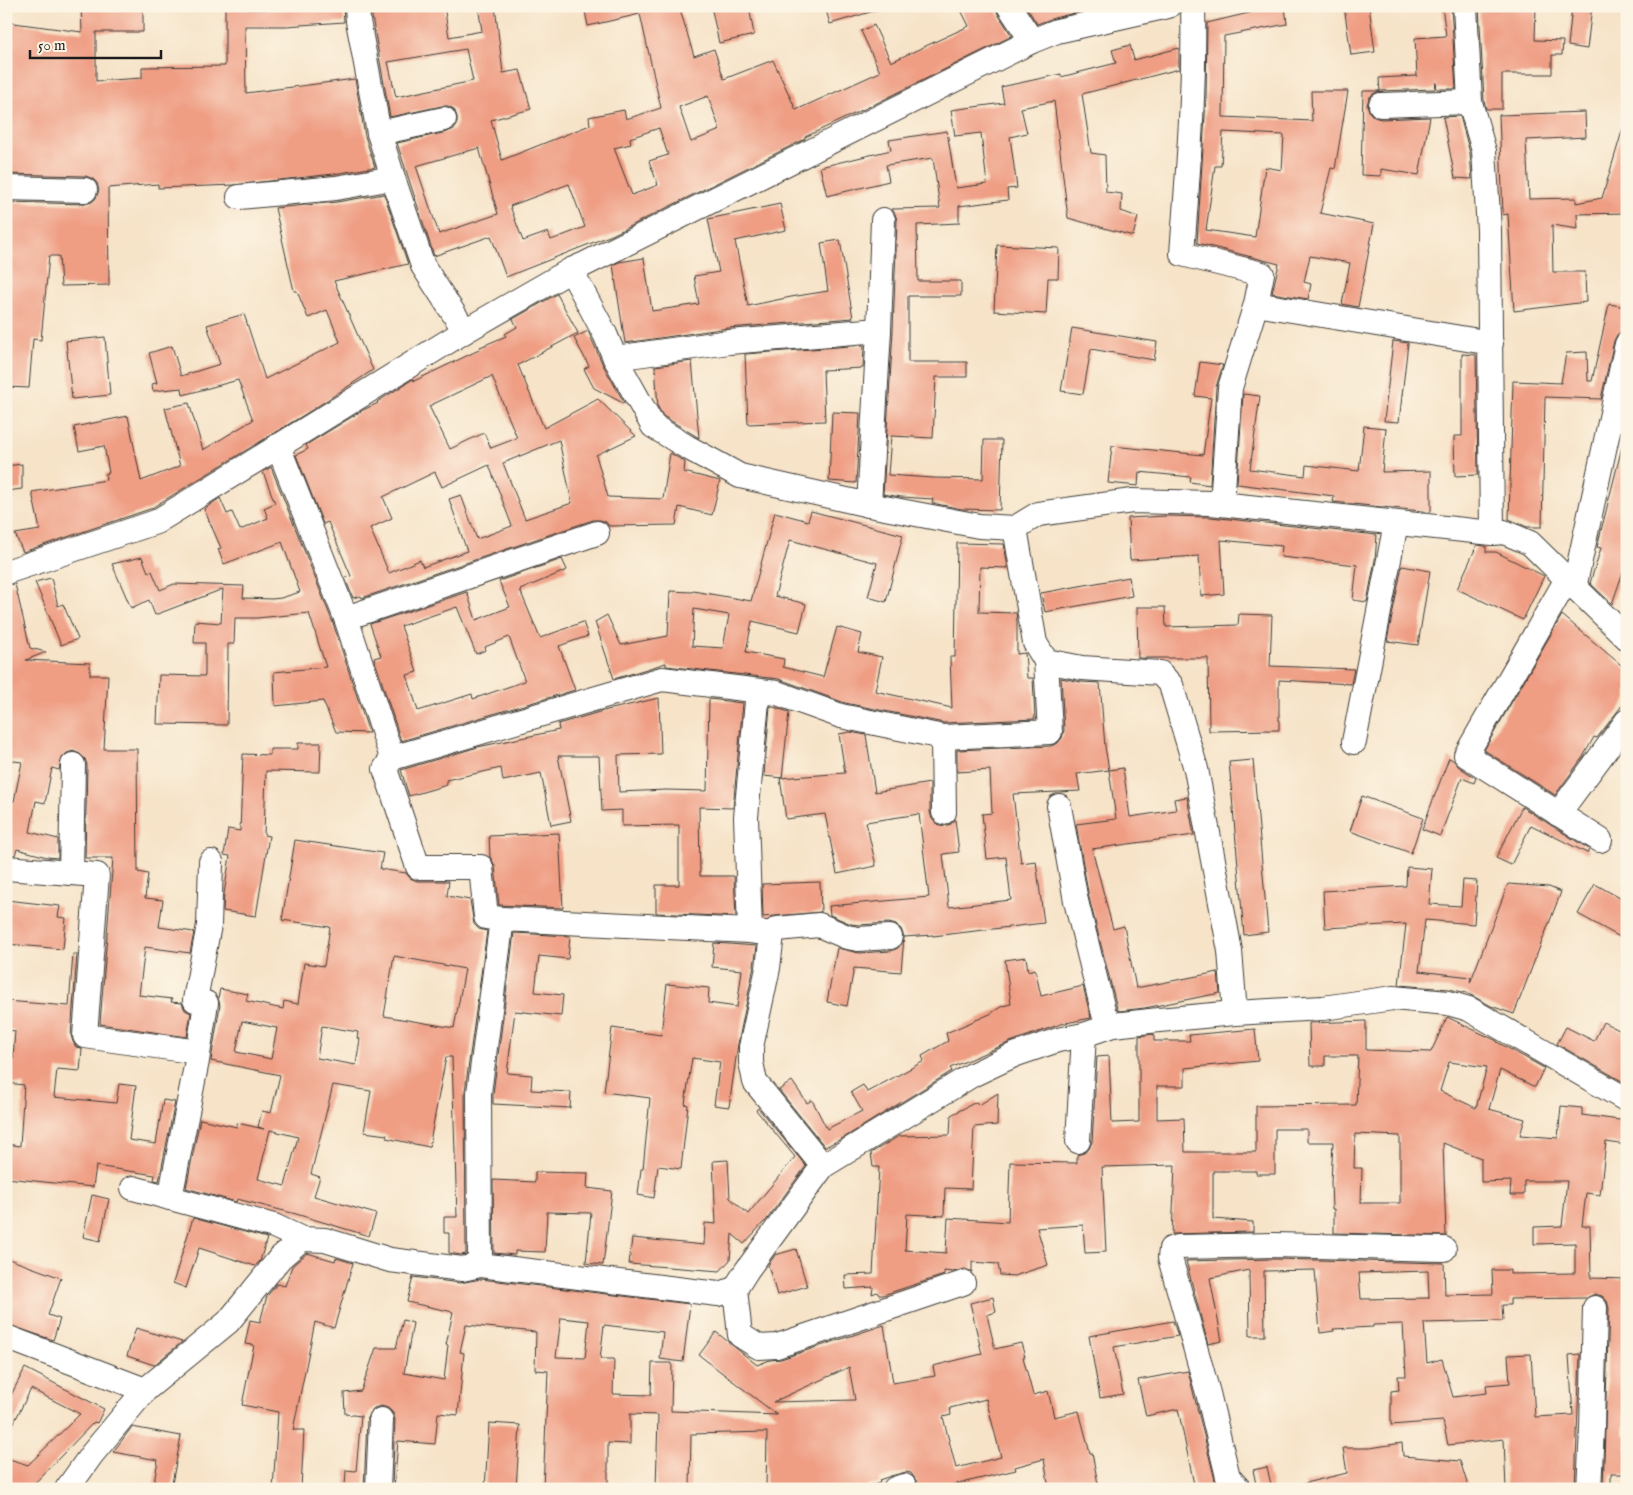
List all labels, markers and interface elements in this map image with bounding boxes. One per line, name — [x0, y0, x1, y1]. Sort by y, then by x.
scale bar — [30, 28, 161, 60]
text: 50 m — [38, 36, 66, 55]

